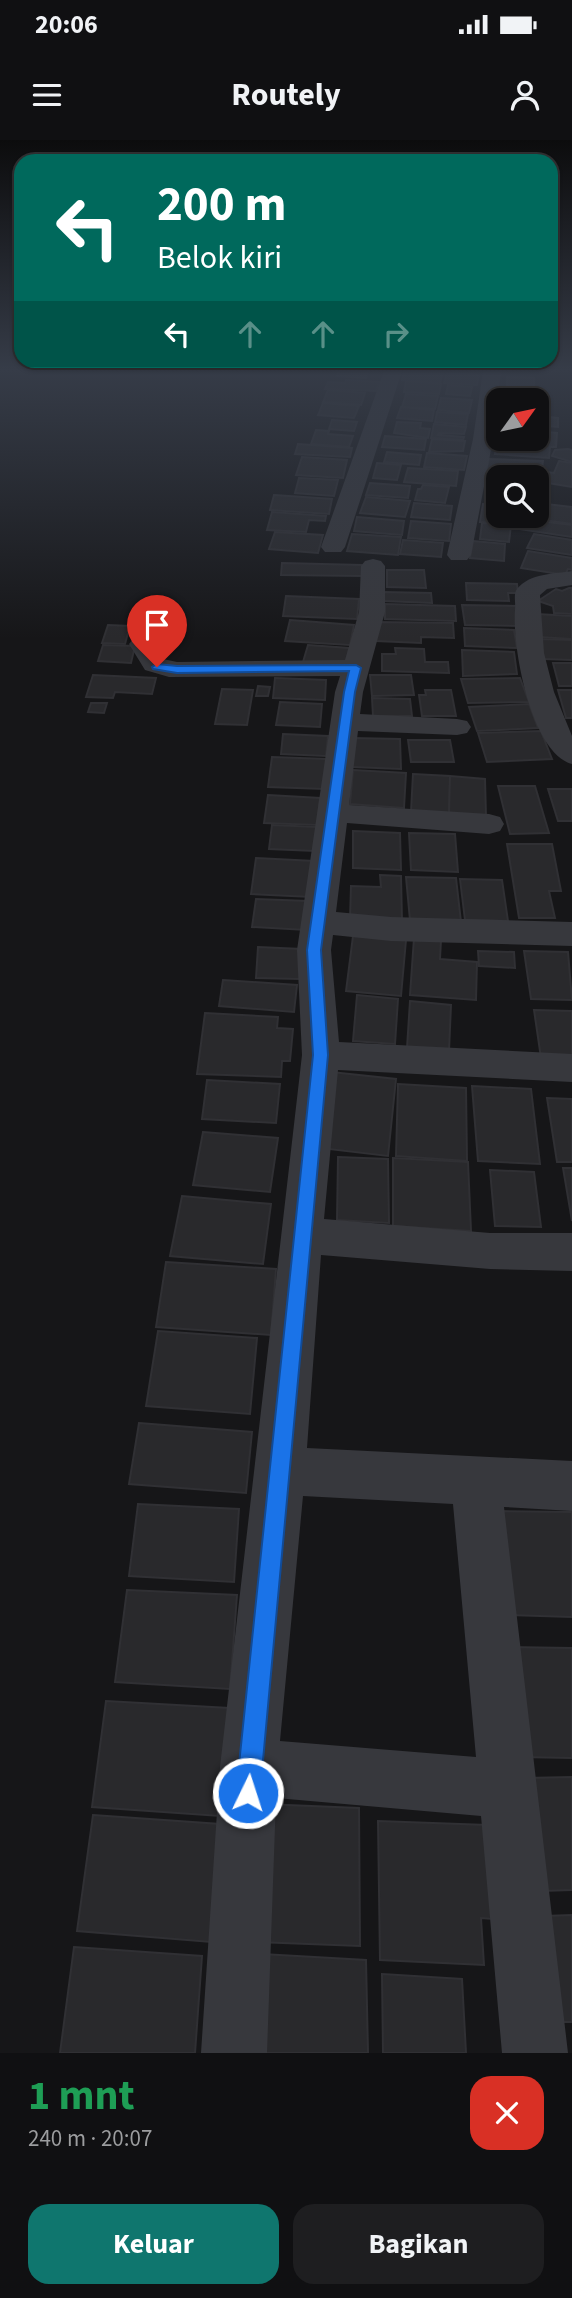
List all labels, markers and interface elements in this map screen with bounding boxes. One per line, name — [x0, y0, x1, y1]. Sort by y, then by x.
text: 20:06 — [35, 6, 98, 43]
text: Routely — [231, 72, 341, 118]
icon: menu — [28, 76, 66, 114]
icon: person — [506, 76, 544, 114]
text: 200 m — [157, 170, 286, 240]
icon: left — [42, 182, 133, 273]
text: Belok kiri — [157, 235, 282, 281]
icon: left — [158, 315, 196, 353]
icon: ahead — [231, 315, 269, 353]
icon: ahead — [304, 315, 342, 353]
icon: right — [377, 315, 415, 353]
north arrow — [486, 388, 550, 452]
map controls — [486, 388, 549, 528]
button: search — [486, 465, 549, 528]
pin — [127, 595, 187, 667]
icon: arrive — [138, 606, 176, 644]
position arrow — [211, 1756, 285, 1830]
text: 1 mnt — [28, 2066, 135, 2126]
button: close — [470, 2076, 544, 2150]
text: 240 m · 20:07 — [28, 2122, 152, 2155]
button: Keluar — [28, 2204, 279, 2284]
button: Bagikan — [293, 2204, 544, 2284]

